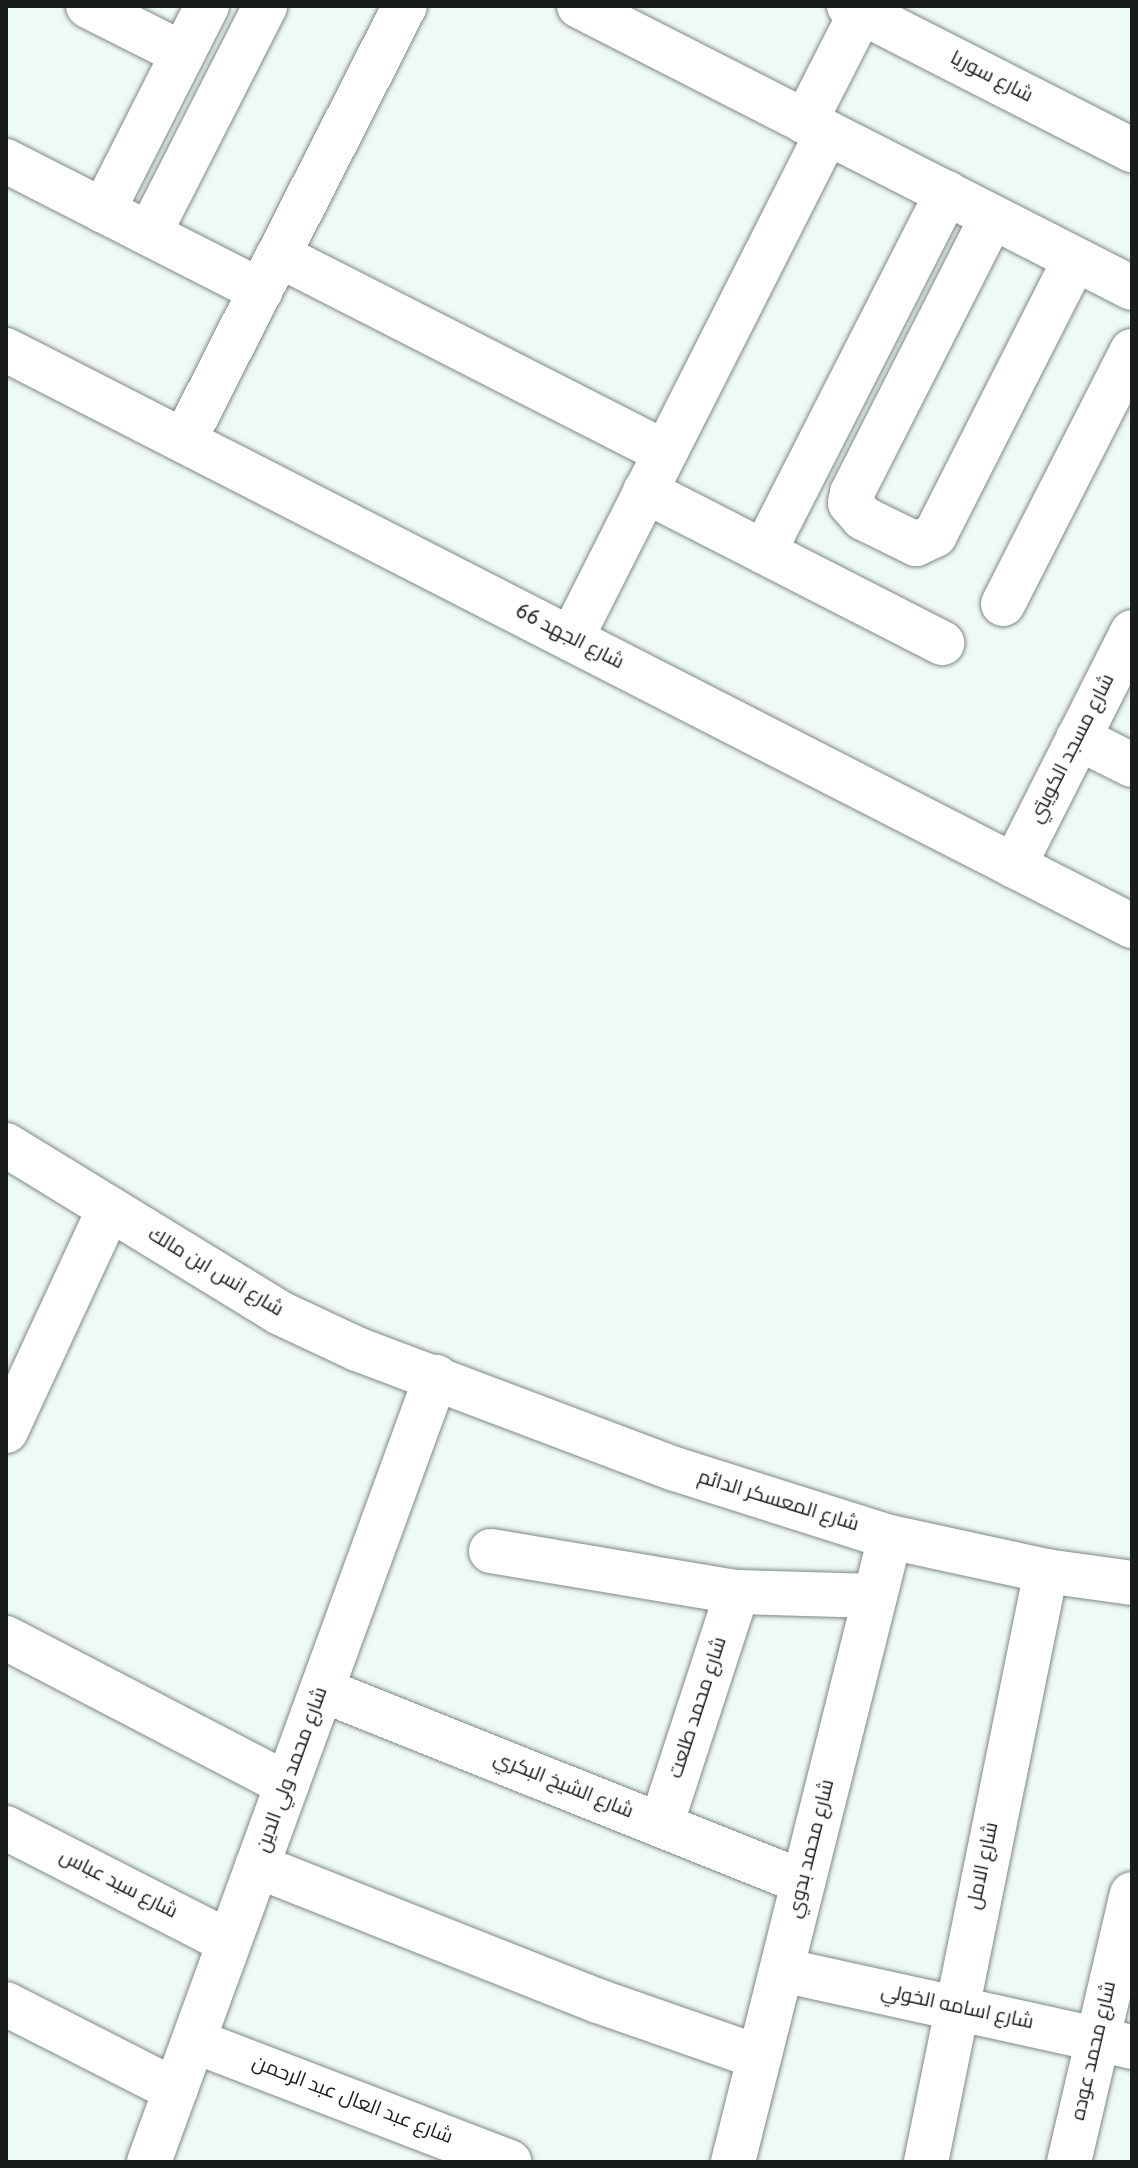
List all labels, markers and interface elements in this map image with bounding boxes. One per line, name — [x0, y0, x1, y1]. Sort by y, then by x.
street label: شارع سوريا — [946, 47, 1036, 109]
street label: شارع الجهد 66 — [511, 600, 627, 676]
street label: شارع مسجد الكويتي — [1025, 670, 1121, 828]
street label: شارع انس ابن مالك — [143, 1223, 287, 1323]
street label: شارع المعسكر الدائم — [695, 1466, 861, 1538]
street label: شارع محمد طلعت — [665, 1634, 733, 1782]
street label: شارع محمد ولي الدين — [252, 1684, 334, 1856]
street label: شارع الشيخ البكري — [490, 1747, 636, 1825]
street label: شارع محمد بدوي — [783, 1777, 841, 1921]
street label: شارع الامل — [963, 1820, 1005, 1912]
street label: شارع سيد عباس — [55, 1845, 181, 1925]
street label: شارع محمد عوده — [1067, 1979, 1123, 2123]
street label: شارع اسامه الخولي — [879, 1980, 1035, 2036]
street label: شارع عبد العال عبد الرحمن — [248, 2052, 456, 2150]

